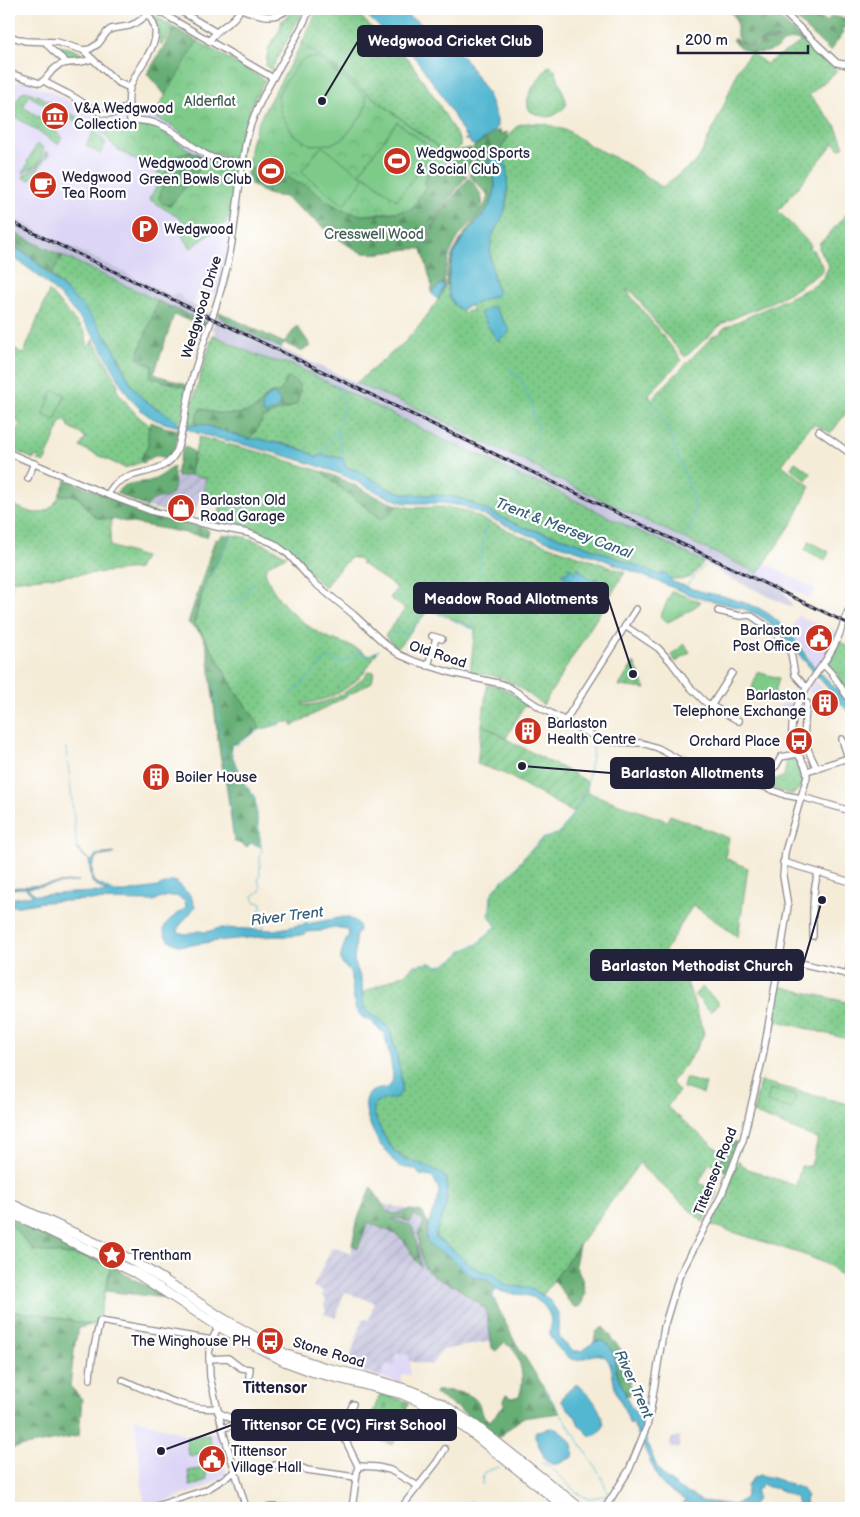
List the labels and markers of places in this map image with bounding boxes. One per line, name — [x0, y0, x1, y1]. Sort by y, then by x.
callout: Wedgwood Cricket Club — [358, 26, 542, 56]
place label: V&A Wedgwood Collection — [74, 100, 173, 133]
museum icon: V&A Wedgwood Collection — [40, 101, 70, 131]
place label: Wedgwood Sports & Social Club — [416, 145, 530, 178]
sports icon: Wedgwood Sports & Social Club — [382, 146, 412, 176]
place label: Wedgwood Crown Green Bowls Club — [139, 155, 252, 188]
sports icon: Wedgwood Crown Green Bowls Club — [256, 156, 286, 186]
place label: Wedgwood Tea Room — [62, 169, 132, 202]
cafe icon: Wedgwood Tea Room — [28, 170, 58, 200]
parking icon: Wedgwood — [130, 214, 160, 244]
place label: Wedgwood — [164, 221, 234, 238]
place label: Barlaston Old Road Garage — [200, 492, 286, 525]
shop icon: Barlaston Old Road Garage — [166, 493, 196, 523]
callout: Meadow Road Allotments — [414, 583, 608, 613]
place label: Barlaston Post Office — [732, 622, 800, 655]
public building icon: Barlaston Post Office — [804, 623, 834, 653]
place label: Barlaston Telephone Exchange — [673, 687, 806, 720]
building icon: Barlaston Telephone Exchange — [810, 688, 840, 718]
place label: Barlaston Health Centre — [547, 715, 636, 748]
building icon: Barlaston Health Centre — [513, 716, 543, 746]
bus stop icon: Orchard Place — [784, 726, 814, 756]
place label: Orchard Place — [689, 733, 780, 750]
callout: Barlaston Allotments — [611, 758, 774, 788]
building icon: Boiler House — [141, 762, 171, 792]
place label: Boiler House — [175, 769, 257, 786]
callout: Barlaston Methodist Church — [591, 950, 803, 980]
place icon: Trentham — [97, 1240, 127, 1270]
place label: Trentham — [131, 1247, 191, 1264]
bus stop icon: The Winghouse PH — [255, 1326, 285, 1356]
place label: The Winghouse PH — [131, 1333, 251, 1350]
callout: Tittensor CE (VC) First School — [232, 1410, 456, 1440]
place label: Tittensor Village Hall — [231, 1443, 302, 1476]
public building icon: Tittensor Village Hall — [197, 1444, 227, 1474]

